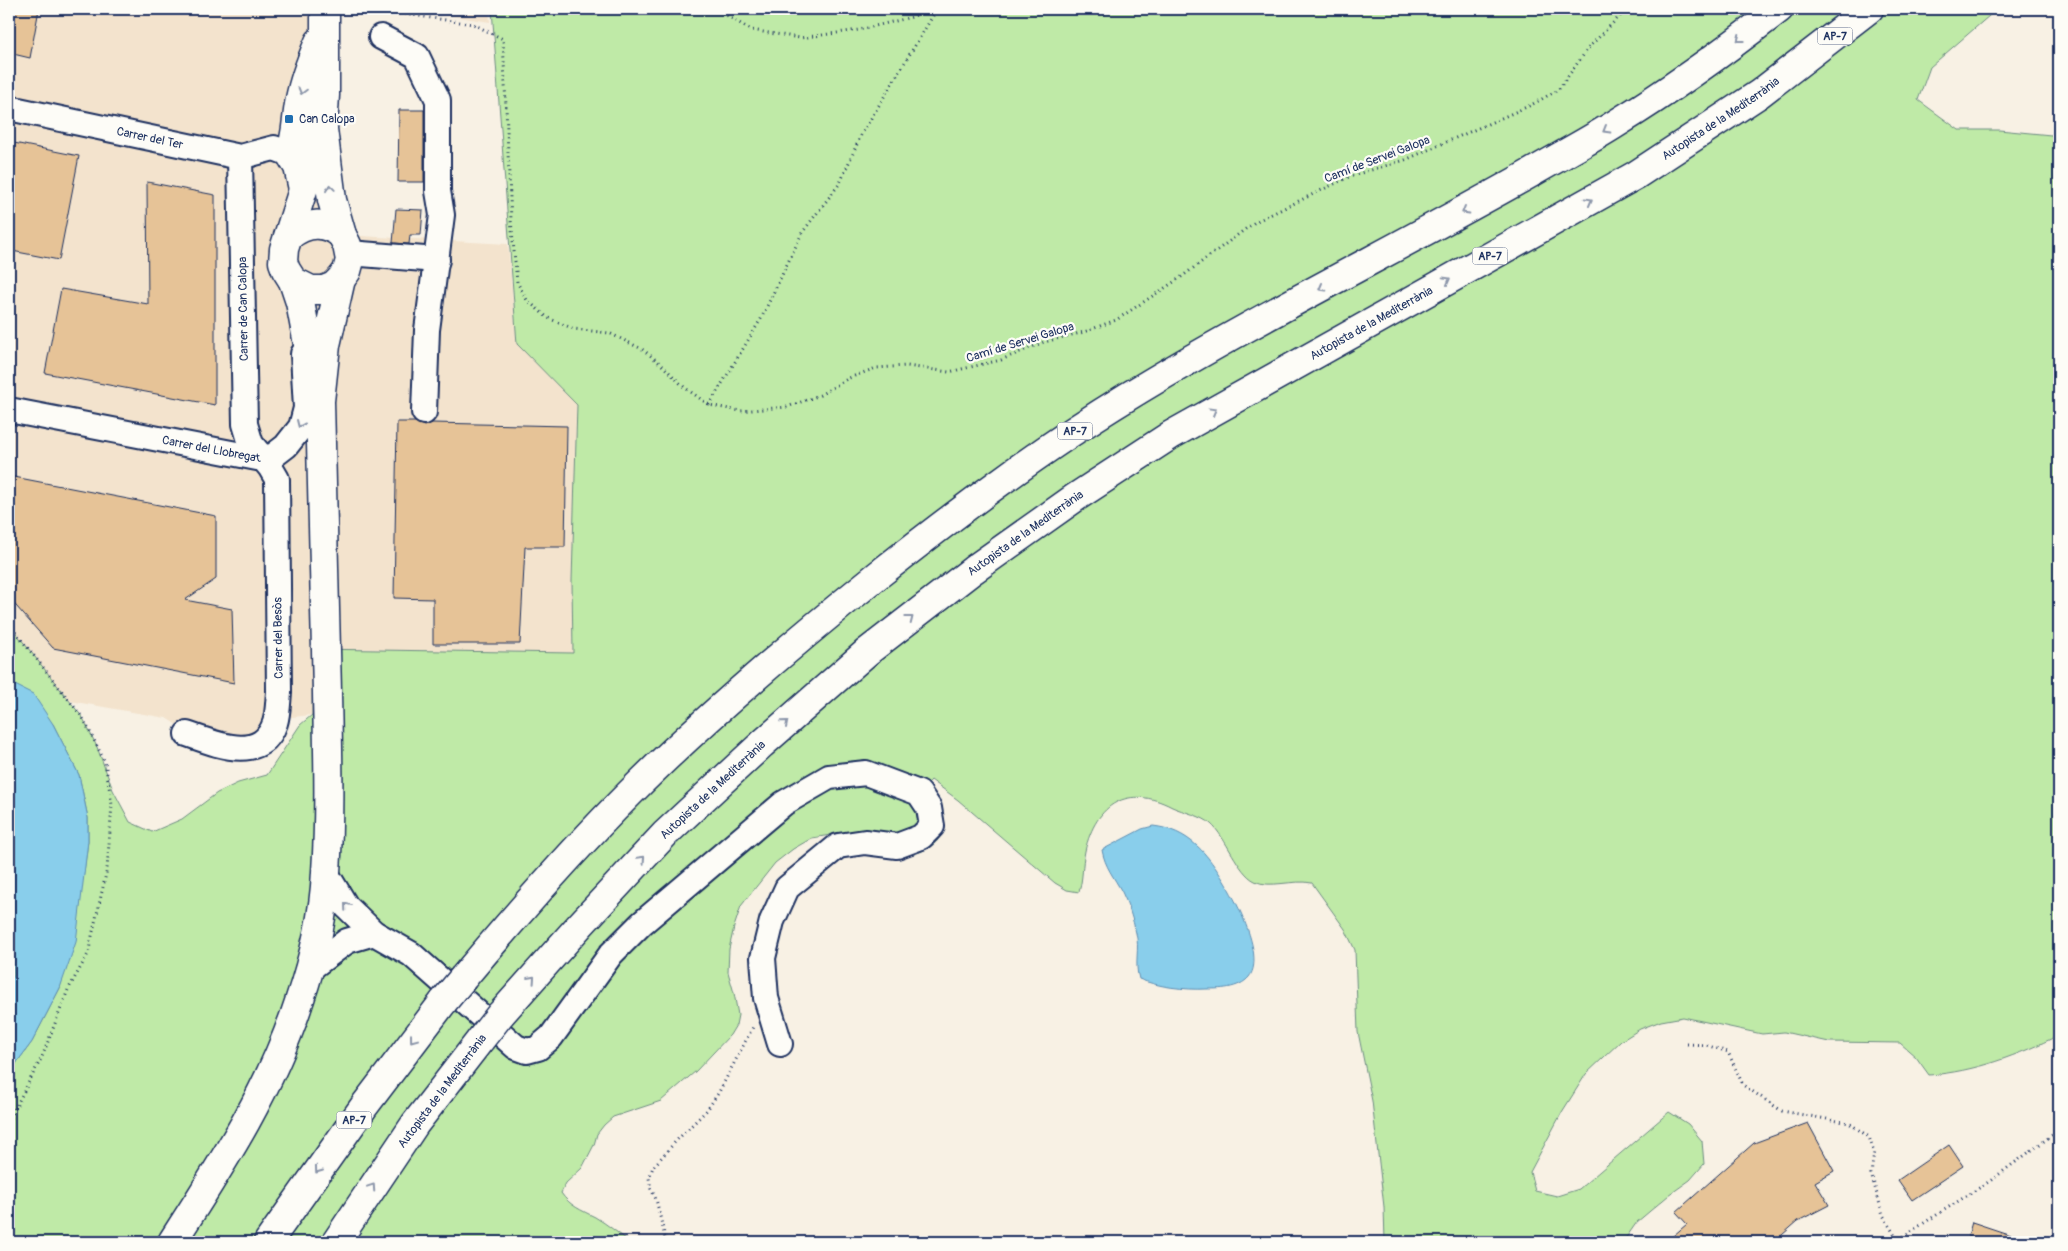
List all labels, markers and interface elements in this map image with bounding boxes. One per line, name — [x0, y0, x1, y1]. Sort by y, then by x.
road number: AP-7 — [1818, 28, 1852, 44]
one-way arrow — [1737, 33, 1746, 42]
street label: Autopista de la Mediterrània — [1659, 74, 1783, 164]
one-way arrow — [297, 87, 308, 96]
place label: Can Calopa — [299, 112, 355, 127]
marker: Can Calopa — [283, 113, 295, 125]
one-way arrow — [1602, 123, 1611, 133]
street label: Carrer del Ter — [115, 124, 185, 153]
street label: Camí de Servei Galopa — [1322, 132, 1432, 186]
one-way arrow — [325, 184, 336, 192]
one-way arrow — [1583, 198, 1592, 208]
one-way arrow — [1461, 204, 1470, 214]
road number: AP-7 — [1472, 248, 1508, 264]
street label: Carrer de Can Calopa — [235, 256, 252, 361]
one-way arrow — [1441, 276, 1450, 286]
one-way arrow — [1318, 282, 1327, 292]
street label: Autopista de la Mediterrània — [1307, 283, 1436, 364]
street label: Camí de Servei Galopa — [965, 319, 1076, 366]
one-way arrow — [1208, 408, 1217, 418]
one-way arrow — [296, 419, 307, 428]
road number: AP-7 — [1058, 422, 1092, 440]
street label: Carrer del Llobregat — [161, 433, 261, 466]
street label: Autopista de la Mediterrània — [965, 487, 1087, 579]
street label: Carrer del Besòs — [270, 596, 287, 679]
one-way arrow — [904, 616, 913, 624]
one-way arrow — [780, 720, 789, 729]
street label: Autopista de la Mediterrània — [657, 737, 769, 843]
one-way arrow — [636, 856, 645, 865]
one-way arrow — [344, 902, 353, 911]
one-way arrow — [527, 975, 536, 984]
street label: Autopista de la Mediterrània — [395, 1031, 490, 1151]
one-way arrow — [411, 1033, 419, 1042]
road number: AP-7 — [336, 1112, 372, 1128]
one-way arrow — [315, 1165, 324, 1174]
one-way arrow — [366, 1183, 375, 1193]

